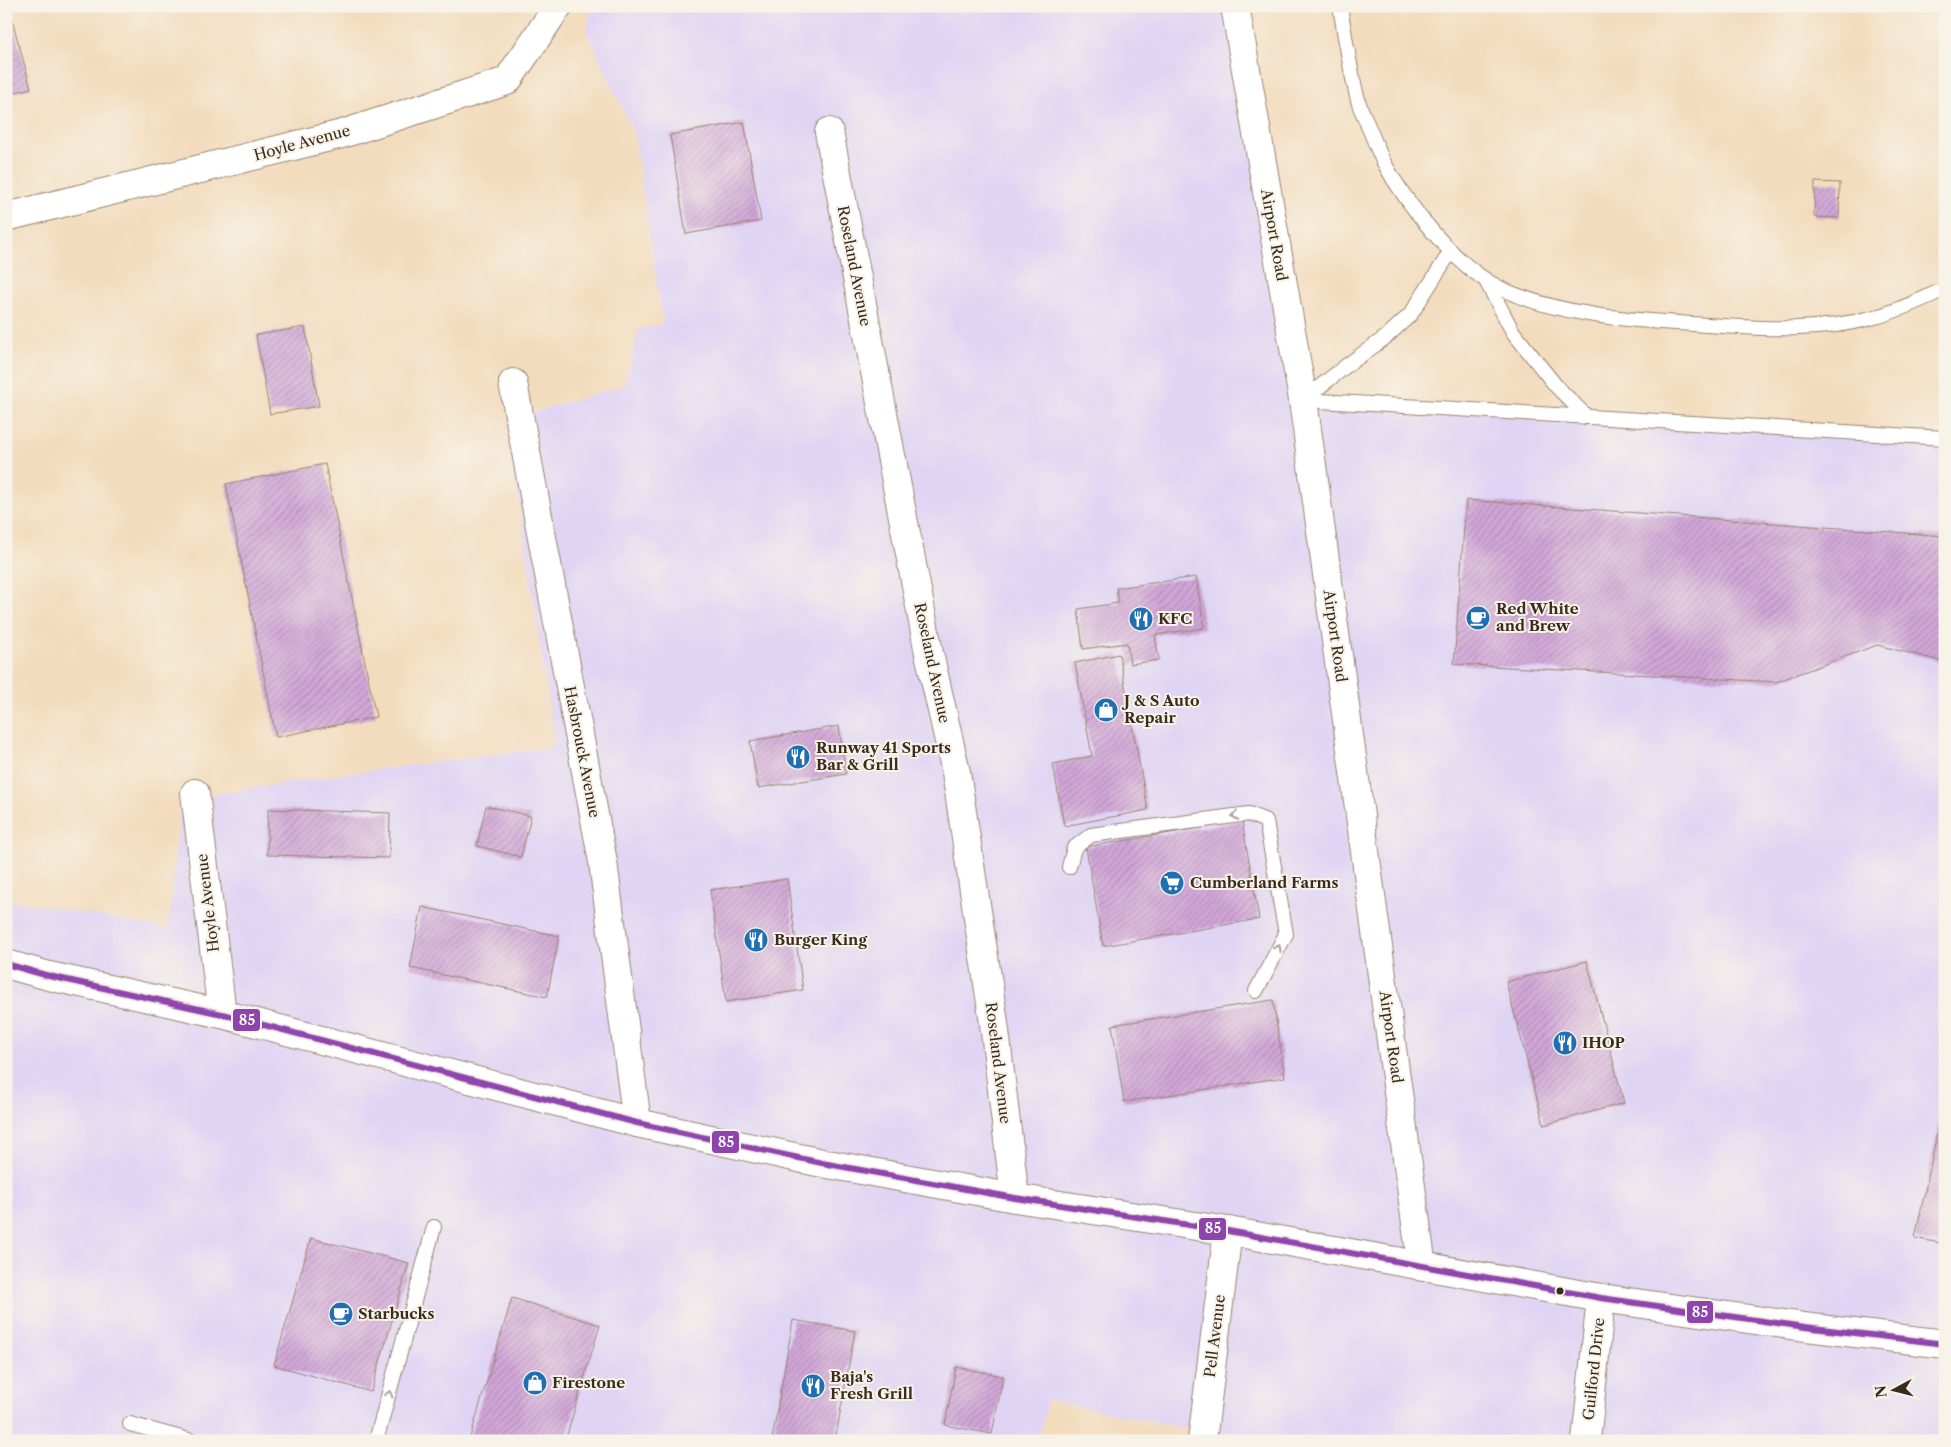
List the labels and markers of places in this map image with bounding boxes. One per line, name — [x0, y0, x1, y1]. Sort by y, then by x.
place label: Red White and Brew — [1496, 599, 1579, 635]
cafe icon: Red White and Brew — [1465, 605, 1491, 631]
restaurant icon: KFC — [1128, 606, 1154, 632]
place label: KFC — [1158, 609, 1192, 628]
place label: J & S Auto Repair — [1121, 691, 1200, 727]
shop icon: J & S Auto Repair — [1093, 697, 1119, 723]
place label: Runway 41 Sports Bar & Grill — [816, 738, 951, 774]
restaurant icon: Runway 41 Sports Bar & Grill — [785, 744, 811, 770]
supermarket icon: Cumberland Farms — [1159, 870, 1185, 896]
place label: Cumberland Farms — [1190, 873, 1339, 892]
restaurant icon: Burger King — [743, 927, 769, 953]
place label: Burger King — [774, 930, 867, 949]
restaurant icon: IHOP — [1552, 1030, 1578, 1056]
place label: IHOP — [1582, 1033, 1625, 1052]
unlabelled marker — [1555, 1286, 1565, 1296]
cafe icon: Starbucks — [328, 1301, 354, 1327]
place label: Starbucks — [358, 1304, 434, 1323]
place label: Baja's Fresh Grill — [830, 1367, 913, 1403]
shop icon: Firestone — [522, 1370, 548, 1396]
place label: Firestone — [552, 1373, 625, 1392]
restaurant icon: Baja's Fresh Grill — [800, 1373, 826, 1399]

